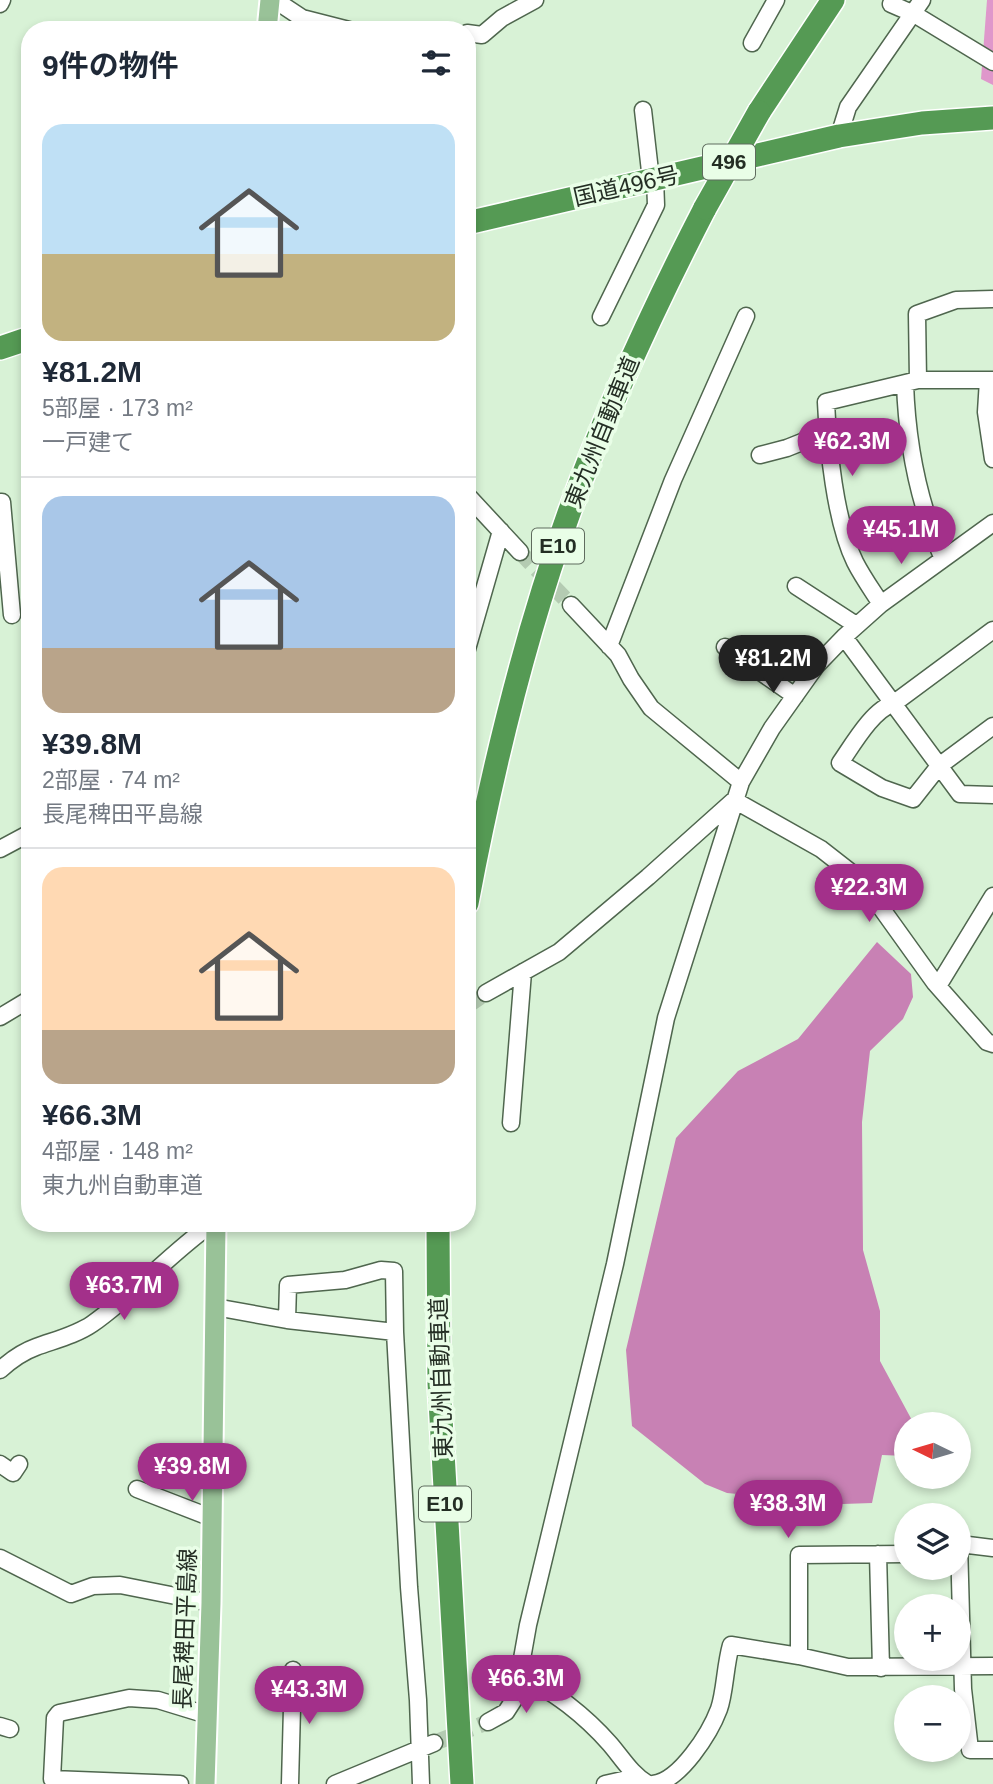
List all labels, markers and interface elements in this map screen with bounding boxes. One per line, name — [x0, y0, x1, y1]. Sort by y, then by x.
icon: filters — [417, 44, 455, 82]
text: 9件の物件 — [42, 49, 179, 82]
road number: 496 — [703, 144, 755, 180]
street label: 国道496号 — [571, 161, 681, 211]
icon: home — [186, 170, 312, 296]
street label: 東九州自動車道 — [560, 352, 644, 512]
text: ¥81.2M — [42, 355, 142, 388]
text: 5部屋 · 173 m² — [42, 395, 193, 421]
pin: ¥62.3M — [795, 419, 909, 478]
text: ¥62.3M — [814, 428, 890, 454]
text: 一戸建て — [42, 429, 134, 455]
pin: ¥45.1M — [844, 506, 958, 566]
text: ¥45.1M — [863, 516, 939, 542]
road number: E10 — [532, 528, 584, 564]
icon: home — [186, 542, 312, 668]
pin: ¥81.2M — [716, 636, 830, 695]
text: ¥81.2M — [735, 645, 811, 671]
text: ¥39.8M — [42, 727, 142, 760]
text: 2部屋 · 74 m² — [42, 767, 180, 793]
text: 長尾稗田平島線 — [42, 801, 203, 827]
pin: ¥22.3M — [812, 864, 926, 924]
text: ¥22.3M — [831, 874, 907, 900]
icon: home — [186, 913, 312, 1039]
text: ¥66.3M — [42, 1098, 142, 1131]
text: 4部屋 · 148 m² — [42, 1138, 193, 1164]
text: 東九州自動車道 — [42, 1172, 203, 1198]
pin: ¥63.7M — [67, 1262, 181, 1322]
text: ¥63.7M — [86, 1272, 162, 1298]
street label: 東九州自動車道 — [425, 1297, 457, 1459]
north arrow — [894, 1412, 971, 1489]
map controls — [894, 1412, 971, 1762]
pin: ¥39.8M — [135, 1444, 249, 1503]
text: ¥39.8M — [154, 1453, 230, 1479]
pin: ¥38.3M — [731, 1480, 845, 1540]
road number: E10 — [419, 1486, 471, 1522]
text: ¥38.3M — [750, 1490, 826, 1516]
button: layers — [894, 1503, 971, 1580]
street label: 長尾稗田平島線 — [169, 1548, 201, 1710]
button: + — [894, 1594, 971, 1671]
pin: ¥66.3M — [469, 1656, 583, 1715]
text: ¥66.3M — [488, 1665, 564, 1691]
pin: ¥43.3M — [252, 1666, 366, 1726]
text: ¥43.3M — [271, 1676, 347, 1702]
button: − — [894, 1685, 971, 1762]

